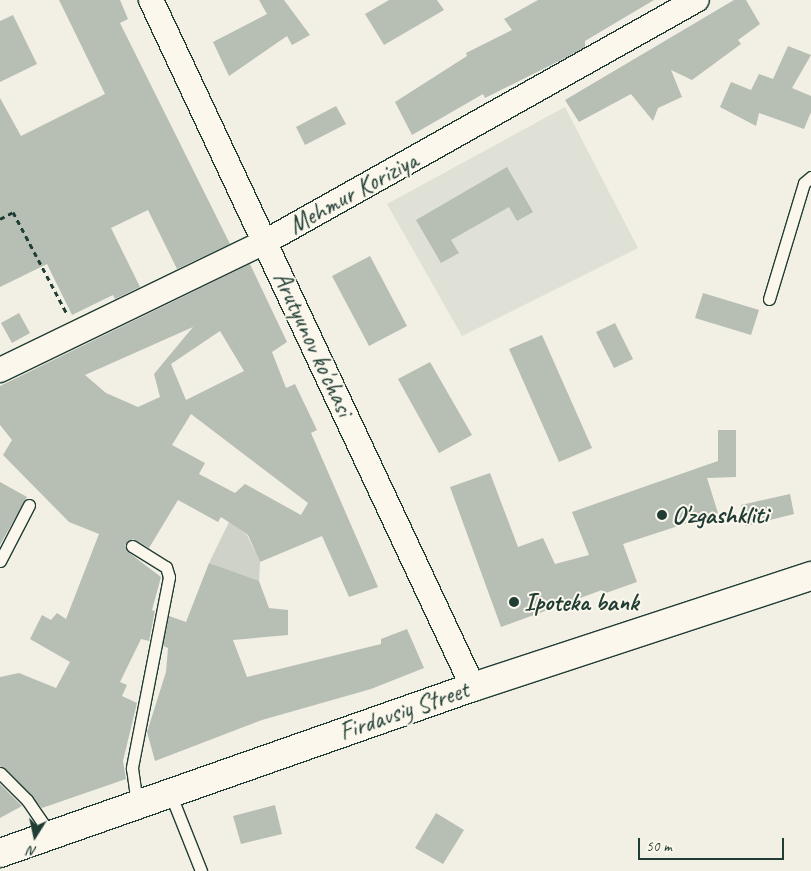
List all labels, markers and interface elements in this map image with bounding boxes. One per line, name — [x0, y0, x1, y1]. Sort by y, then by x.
street label: Mehmur Koriziya — [283, 145, 423, 241]
street label: Arutyunov ko'chasi — [266, 267, 360, 421]
place label: O'zgashkliti — [672, 500, 768, 530]
marker: O'zgashkliti — [656, 509, 668, 521]
place label: Ipoteka bank — [524, 587, 638, 617]
marker: Ipoteka bank — [508, 596, 520, 608]
street label: Firdavsiy Street — [335, 675, 473, 747]
north arrow — [10, 811, 60, 861]
scale bar — [641, 828, 787, 860]
text: 50 m — [646, 837, 672, 856]
text: N — [27, 842, 38, 860]

